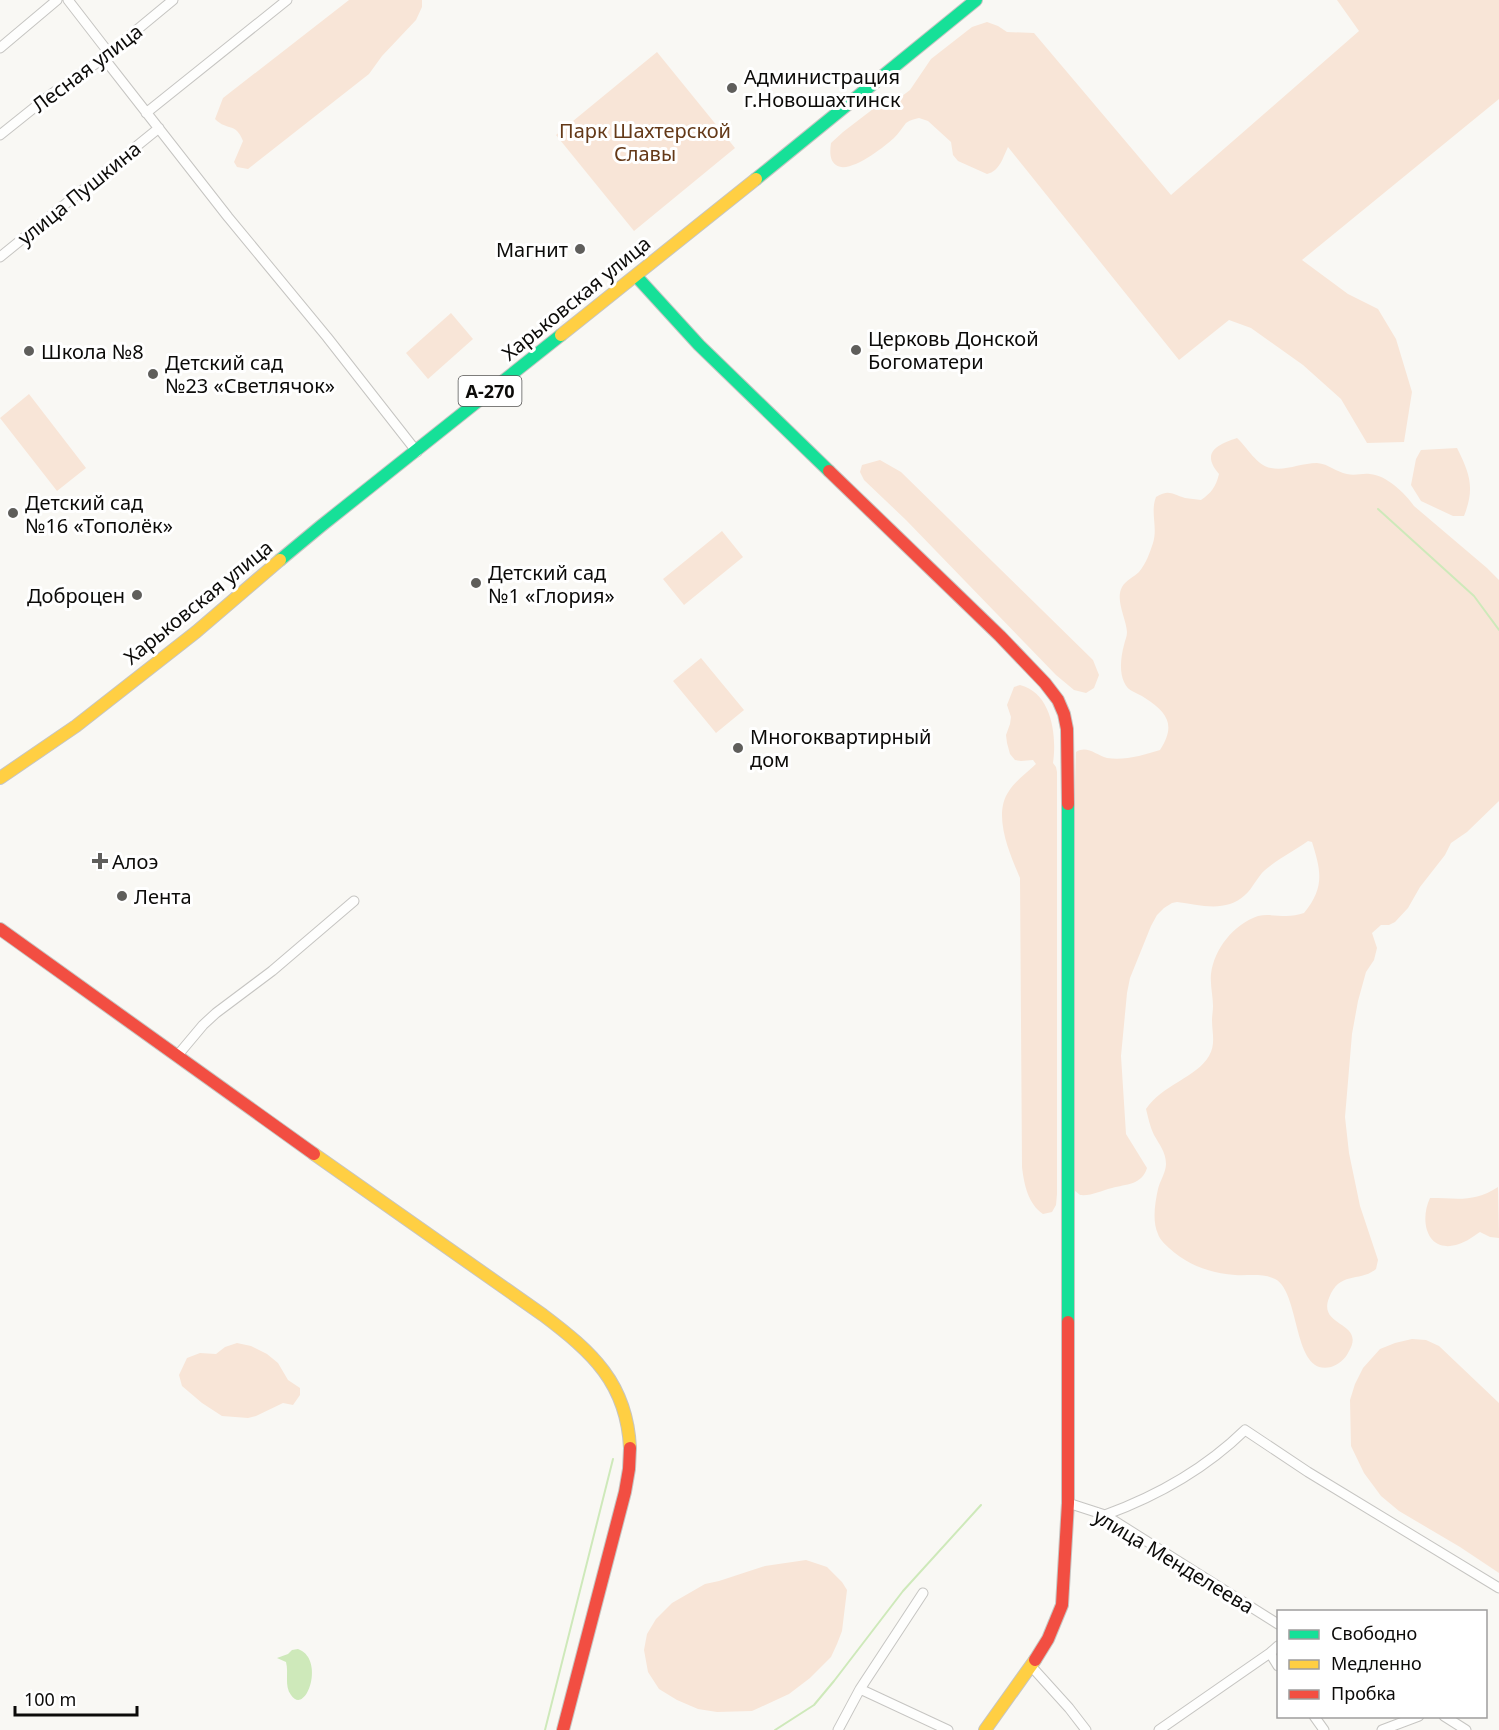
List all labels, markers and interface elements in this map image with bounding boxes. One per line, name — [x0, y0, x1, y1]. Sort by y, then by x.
street label: Лесная улица — [26, 18, 148, 118]
place label: Администрация г.Новошахтинск — [744, 63, 901, 113]
marker: Администрация г.Новошахтинск — [725, 81, 739, 95]
park label: Парк Шахтерской Славы — [559, 117, 731, 167]
street label: улица Пушкина — [12, 135, 146, 251]
street label: Харьковская улица — [496, 230, 656, 366]
place label: Магнит — [496, 236, 568, 263]
marker: Магнит — [573, 242, 587, 256]
place label: Церковь Донской Богоматери — [868, 325, 1039, 375]
place label: Школа №8 — [41, 338, 144, 365]
marker: Церковь Донской Богоматери — [849, 343, 863, 357]
marker: Школа №8 — [22, 344, 36, 358]
place label: Детский сад №23 «Светлячок» — [165, 349, 335, 399]
marker: Детский сад №23 «Светлячок» — [146, 367, 160, 381]
road number: А-270 — [458, 376, 522, 406]
place label: Детский сад №16 «Тополёк» — [25, 489, 173, 539]
marker: Детский сад №16 «Тополёк» — [6, 506, 20, 520]
street label: Харьковская улица — [118, 534, 278, 670]
place label: Детский сад №1 «Глория» — [488, 559, 615, 609]
marker: Детский сад №1 «Глория» — [469, 576, 483, 590]
place label: Доброцен — [27, 582, 125, 609]
marker: Доброцен — [130, 588, 144, 602]
place label: Многоквартирный дом — [750, 723, 931, 773]
marker: Многоквартирный дом — [731, 741, 745, 755]
place label: Алоэ — [112, 848, 158, 875]
marker: Алоэ — [93, 854, 107, 868]
place label: Лента — [134, 883, 192, 910]
marker: Лента — [115, 889, 129, 903]
street label: улица Менделеева — [1089, 1502, 1259, 1620]
legend — [1277, 1610, 1487, 1718]
text: Свободно — [1331, 1621, 1417, 1645]
text: Медленно — [1331, 1651, 1422, 1675]
scale bar — [15, 1679, 136, 1717]
text: Пробка — [1331, 1681, 1396, 1705]
text: 100 m — [24, 1687, 76, 1711]

